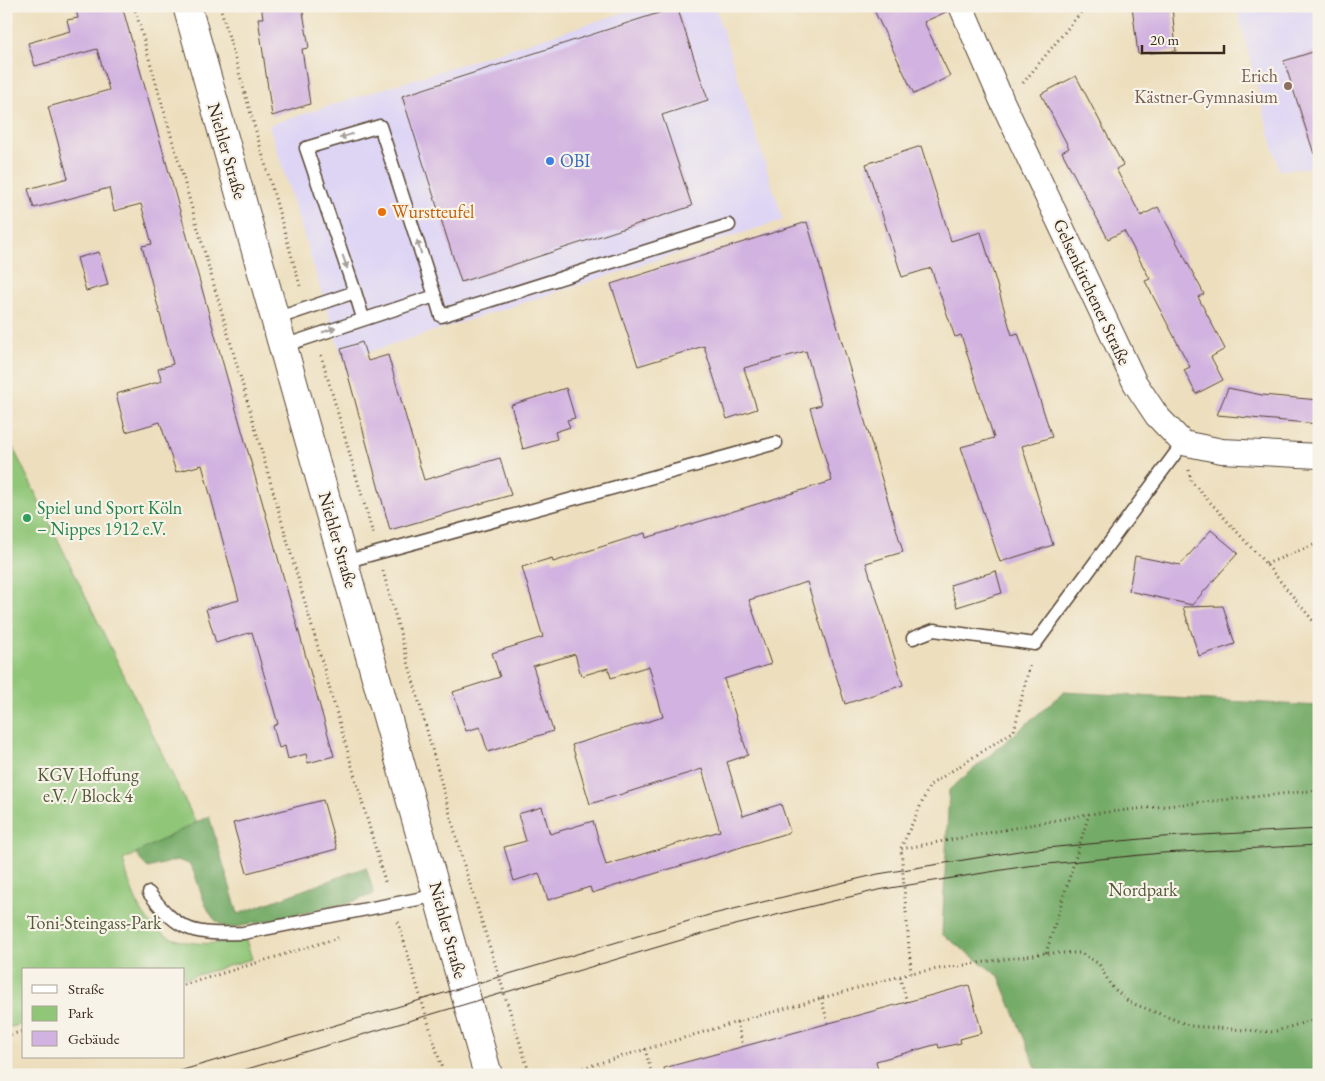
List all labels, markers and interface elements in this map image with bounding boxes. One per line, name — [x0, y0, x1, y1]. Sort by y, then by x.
scale bar — [1142, 22, 1225, 54]
text: 20 m — [1150, 30, 1179, 49]
place label: Erich Kästner-Gymnasium — [1134, 64, 1278, 108]
marker: Erich Kästner-Gymnasium — [1282, 80, 1294, 92]
street label: Niehler Straße — [203, 100, 252, 202]
one-way arrow — [338, 133, 353, 141]
place label: OBI — [560, 149, 590, 172]
marker: OBI — [544, 155, 556, 167]
place label: Wurstteufel — [392, 200, 474, 223]
marker: Wurstteufel — [376, 206, 388, 218]
street label: Gelsenkirchener Straße — [1048, 215, 1136, 369]
one-way arrow — [414, 239, 422, 254]
one-way arrow — [342, 255, 349, 270]
one-way arrow — [322, 326, 337, 334]
street label: Niehler Straße — [314, 489, 363, 591]
place label: Spiel und Sport Köln – Nippes 1912 e.V. — [37, 496, 183, 540]
marker: Spiel und Sport Köln – Nippes 1912 e.V. — [21, 512, 33, 524]
park label: KGV Hoffung e.V. / Block 4 — [37, 763, 139, 807]
park label: Nordpark — [1109, 878, 1178, 901]
street label: Niehler Straße — [425, 879, 472, 981]
park label: Toni-Steingass-Park — [26, 911, 162, 934]
legend — [22, 968, 185, 1058]
text: Straße — [68, 979, 104, 998]
text: Park — [68, 1003, 95, 1022]
text: Gebäude — [68, 1029, 120, 1048]

